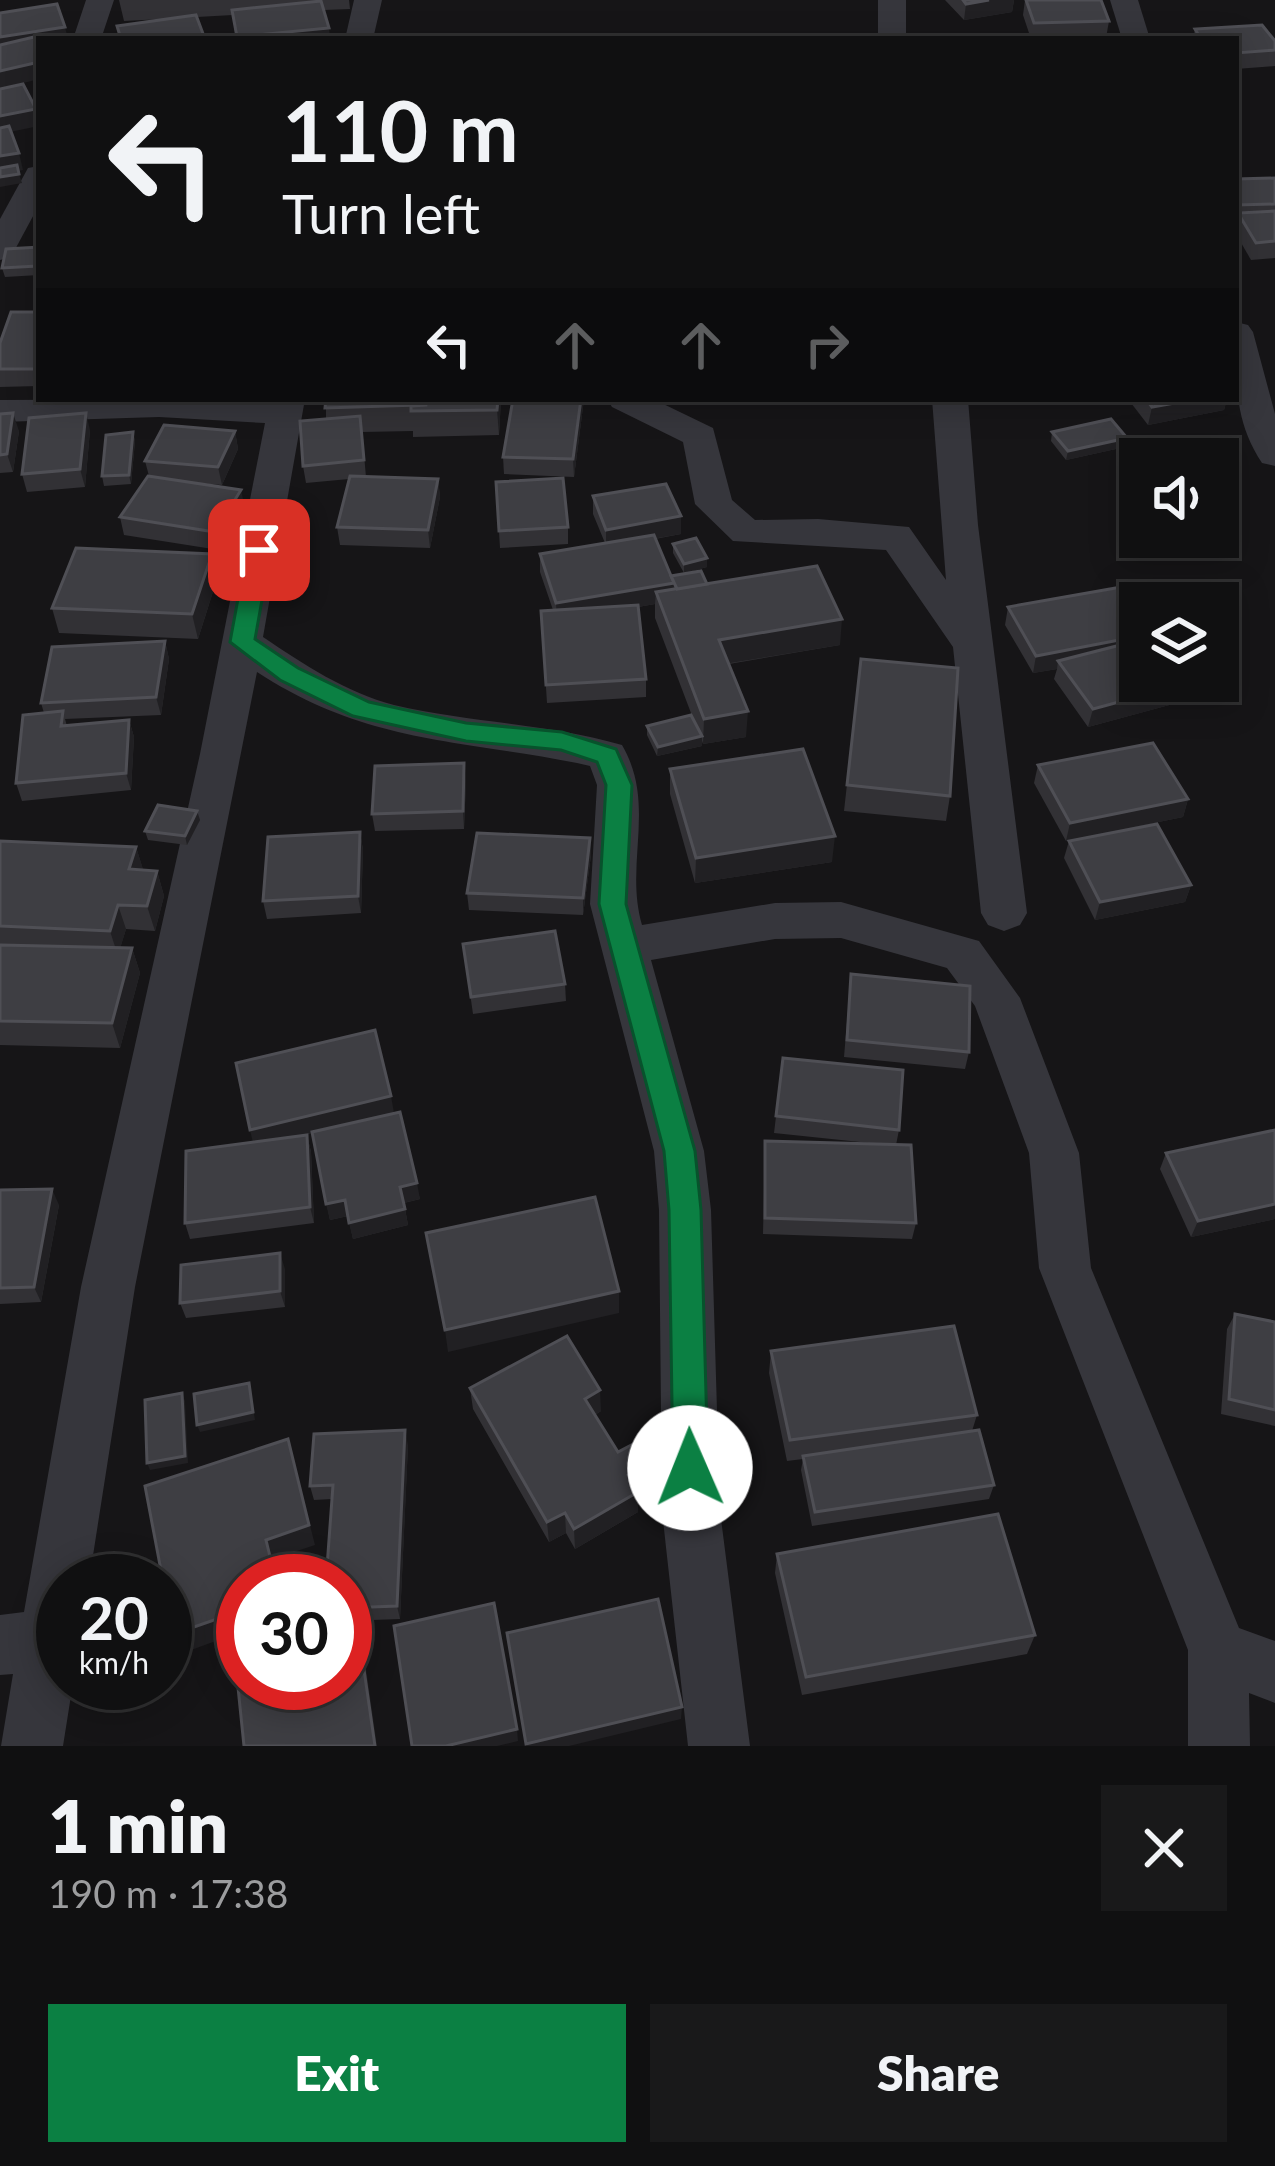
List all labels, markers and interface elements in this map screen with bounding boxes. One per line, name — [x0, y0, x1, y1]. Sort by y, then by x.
text: 110 m — [282, 79, 519, 180]
icon: left — [84, 84, 240, 240]
text: Turn left — [282, 181, 480, 246]
icon: left — [416, 312, 482, 378]
icon: ahead — [542, 312, 608, 378]
icon: ahead — [668, 312, 734, 378]
icon: right — [794, 312, 860, 378]
map controls — [1119, 438, 1239, 702]
button: sound — [1119, 438, 1239, 558]
pin — [208, 499, 310, 601]
icon: arrive — [226, 517, 292, 583]
button: layers — [1119, 582, 1239, 702]
position arrow — [627, 1405, 753, 1531]
speed limit sign: 30 — [216, 1554, 372, 1710]
text: 20 — [79, 1581, 149, 1653]
text: km/h — [79, 1644, 149, 1680]
text: 1 min — [48, 1782, 228, 1868]
button: close — [1101, 1785, 1227, 1911]
text: 190 m · 17:38 — [48, 1870, 288, 1916]
button: Exit — [48, 2004, 626, 2142]
button: Share — [650, 2004, 1227, 2142]

